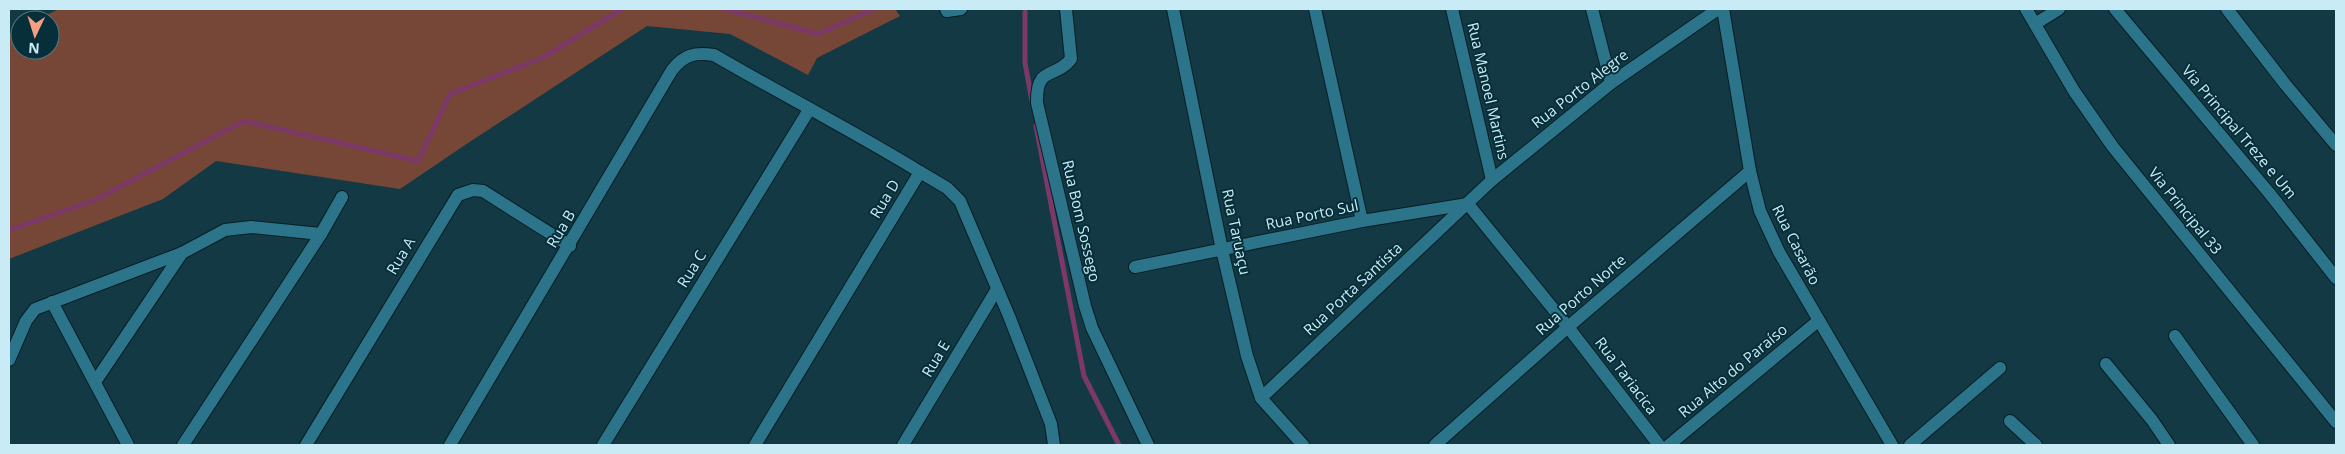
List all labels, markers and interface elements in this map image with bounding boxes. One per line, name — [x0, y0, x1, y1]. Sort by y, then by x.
north arrow — [10, 10, 60, 60]
street label: Rua Manoel Martins — [1463, 20, 1514, 161]
text: N — [28, 39, 40, 58]
street label: Rua Porto Alegre — [1527, 44, 1632, 132]
street label: Via Principal Treze e Um — [2178, 60, 2302, 202]
street label: Rua Bom Sossego — [1058, 158, 1106, 284]
street label: Via Principal 33 — [2145, 163, 2227, 258]
street label: Rua D — [865, 176, 903, 221]
street label: Rua Taruaçu — [1218, 187, 1256, 277]
street label: Rua Porto Sul — [1264, 194, 1360, 234]
street label: Rua Casarão — [1768, 201, 1826, 288]
street label: Rua B — [541, 206, 579, 251]
street label: Rua A — [381, 233, 419, 278]
street label: Rua Porta Santista — [1299, 237, 1406, 339]
street label: Rua C — [672, 246, 710, 291]
street label: Rua Porto Norte — [1531, 250, 1630, 339]
street label: Rua Alto do Paraíso — [1674, 319, 1791, 422]
street label: Rua Tariacica — [1591, 333, 1662, 418]
street label: Rua E — [917, 337, 954, 380]

